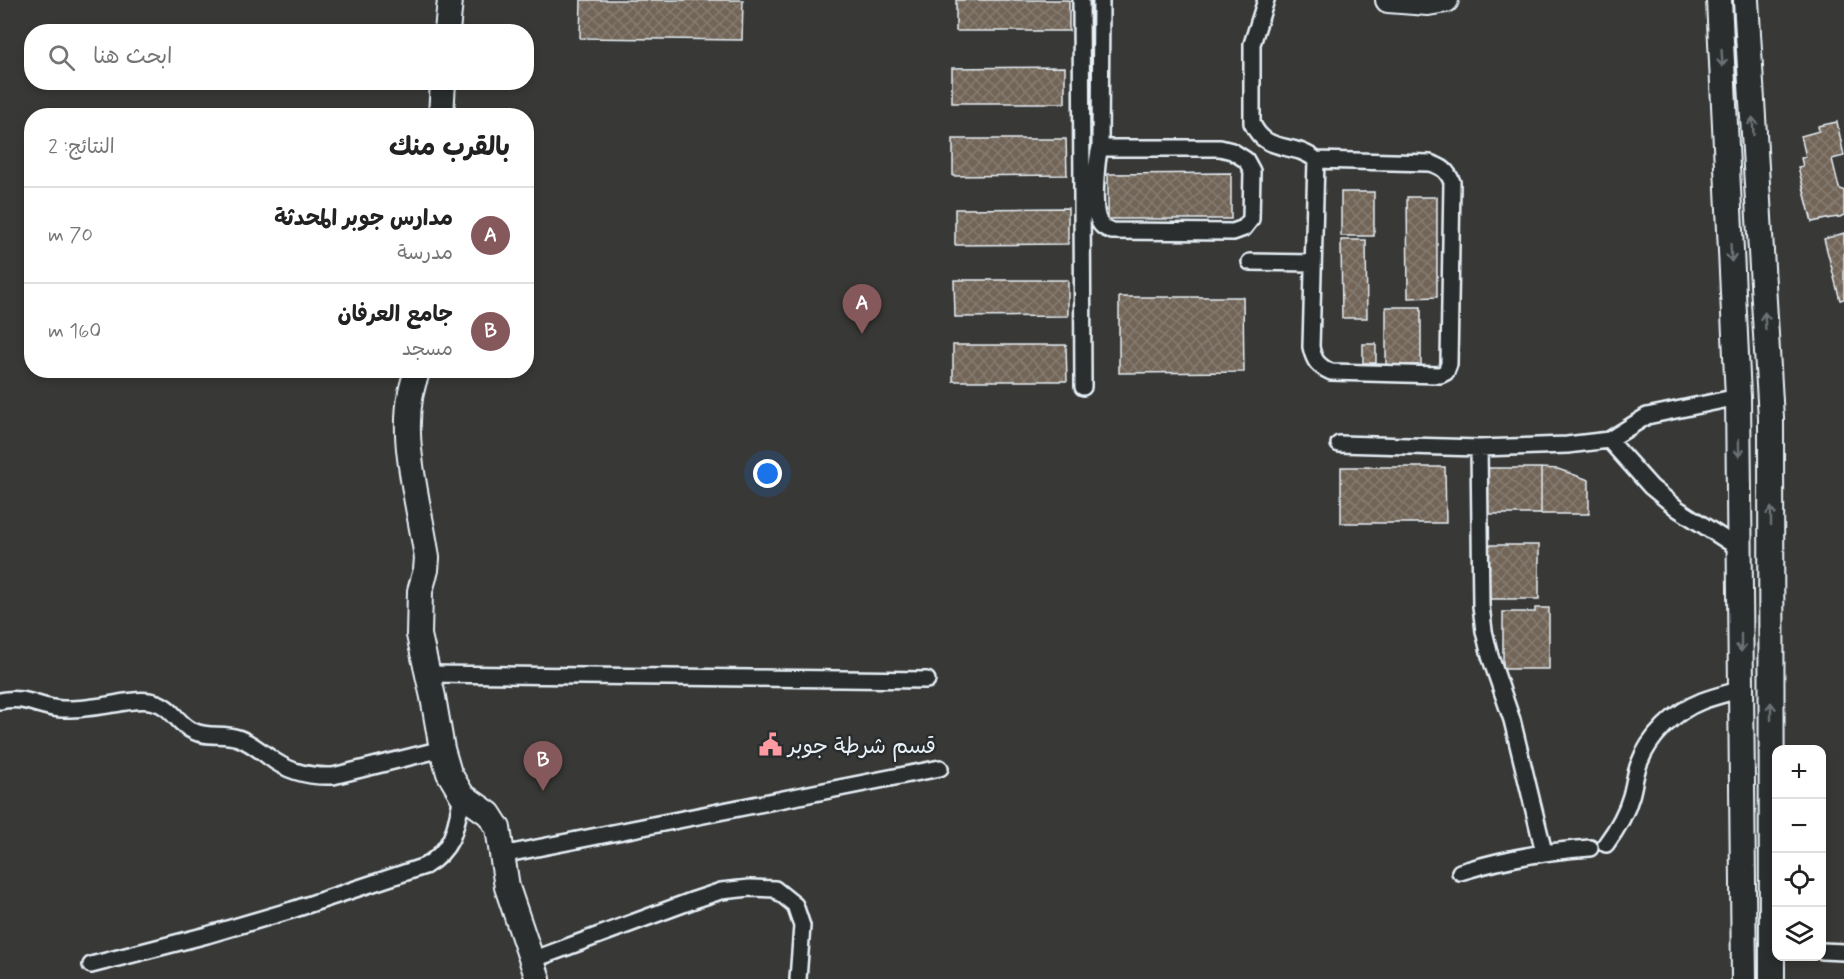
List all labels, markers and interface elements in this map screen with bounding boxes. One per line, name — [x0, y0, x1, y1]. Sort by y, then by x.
search box — [24, 24, 534, 90]
icon: search — [45, 41, 78, 74]
text: ابحث هنا — [93, 43, 173, 71]
one-way arrow — [1716, 48, 1727, 68]
one-way arrow — [1748, 117, 1759, 137]
text: بالقرب منك — [389, 131, 510, 165]
text: النتائج: 2 — [48, 134, 115, 161]
text: مدارس جوبر المحدثة — [274, 205, 453, 233]
text: 70 m — [48, 222, 93, 249]
text: A — [484, 222, 497, 249]
text: مدرسة — [397, 240, 453, 267]
one-way arrow — [1726, 243, 1737, 263]
pin: A — [842, 284, 882, 334]
text: جامع العرفان — [337, 301, 453, 329]
one-way arrow — [1759, 311, 1770, 331]
text: 160 m — [48, 318, 101, 345]
text: B — [484, 318, 497, 345]
text: مسجد — [402, 336, 453, 363]
one-way arrow — [1733, 438, 1745, 458]
your location — [753, 459, 782, 488]
one-way arrow — [1765, 506, 1777, 526]
one-way arrow — [1735, 633, 1747, 653]
one-way arrow — [1765, 701, 1777, 721]
public building icon: قسم شرطة جوبر — [757, 732, 783, 758]
place label: قسم شرطة جوبر — [786, 733, 936, 762]
pin: B — [524, 742, 562, 791]
map controls — [1772, 745, 1826, 961]
button: + — [1772, 745, 1826, 799]
button: − — [1772, 799, 1826, 853]
button: locate — [1772, 853, 1826, 907]
button: layers — [1772, 907, 1826, 961]

